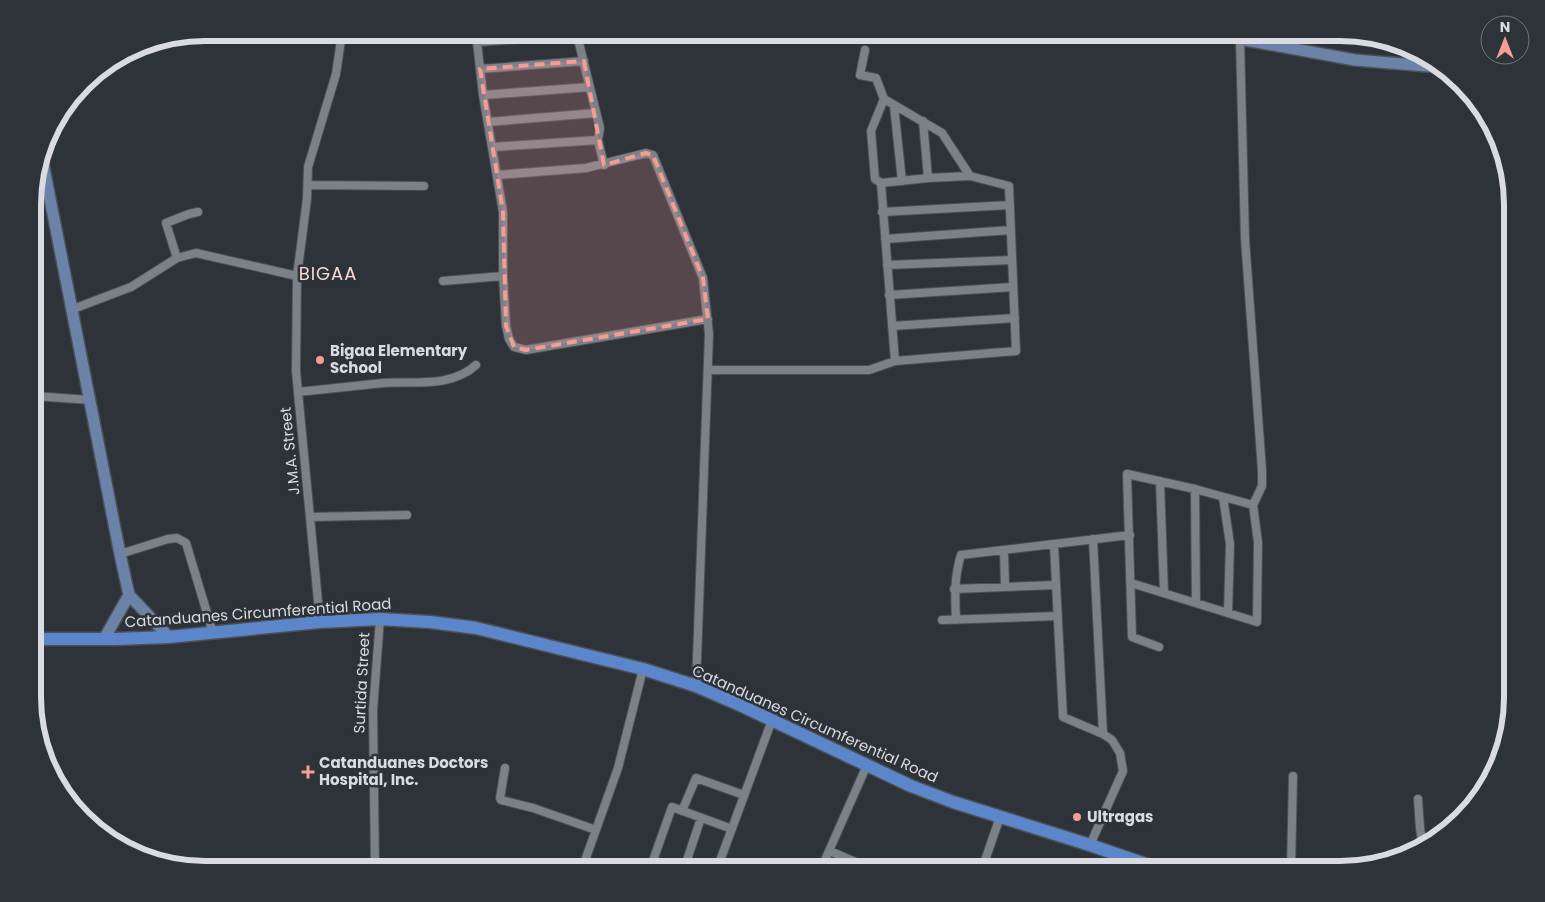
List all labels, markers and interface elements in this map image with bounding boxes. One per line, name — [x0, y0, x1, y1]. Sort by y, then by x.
north arrow — [1480, 15, 1530, 65]
text: N — [1500, 17, 1510, 37]
district label: BIGAA — [299, 261, 357, 286]
place label: Bigaa Elementary School — [330, 340, 468, 378]
marker: Bigaa Elementary School — [314, 354, 326, 366]
street label: J.M.A. Street — [274, 406, 305, 496]
street label: Catanduanes Circumferential Road — [124, 593, 392, 632]
street label: Surtida Street — [348, 632, 375, 734]
street label: Catanduanes Circumferential Road — [689, 660, 942, 787]
place label: Catanduanes Doctors Hospital, Inc. — [319, 752, 488, 790]
marker: Catanduanes Doctors Hospital, Inc. — [301, 765, 315, 779]
place label: Ultragas — [1087, 806, 1153, 827]
marker: Ultragas — [1071, 811, 1083, 823]

